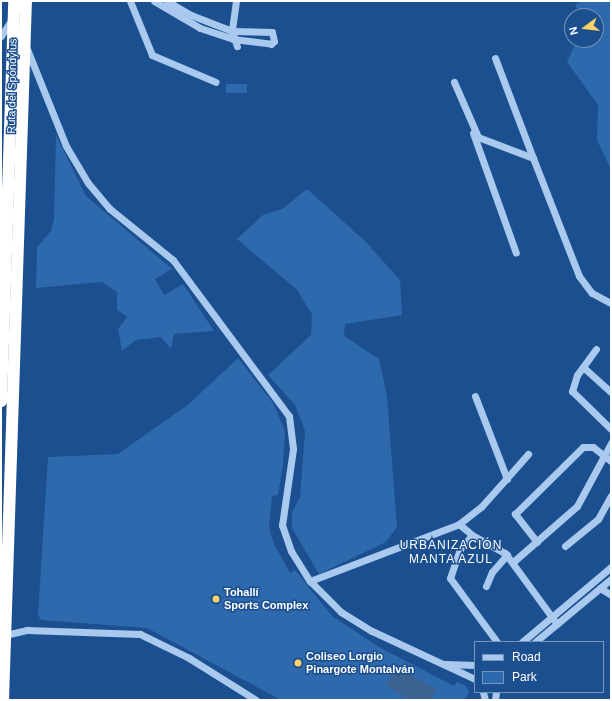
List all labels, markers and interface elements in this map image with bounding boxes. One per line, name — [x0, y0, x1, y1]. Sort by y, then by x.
north arrow — [564, 8, 604, 48]
text: N — [567, 25, 580, 36]
street label: Ruta del Spóndylus — [5, 38, 19, 134]
district label: URBANIZACIÓN MANTA AZUL — [400, 539, 502, 567]
place label: Tohallí Sports Complex — [224, 586, 308, 612]
marker: Tohallí Sports Complex — [211, 594, 221, 604]
legend — [474, 641, 604, 693]
place label: Coliseo Lorgio Pinargote Montalván — [306, 650, 414, 676]
text: Road — [512, 650, 541, 664]
marker: Coliseo Lorgio Pinargote Montalván — [293, 658, 303, 668]
text: Park — [512, 670, 537, 684]

